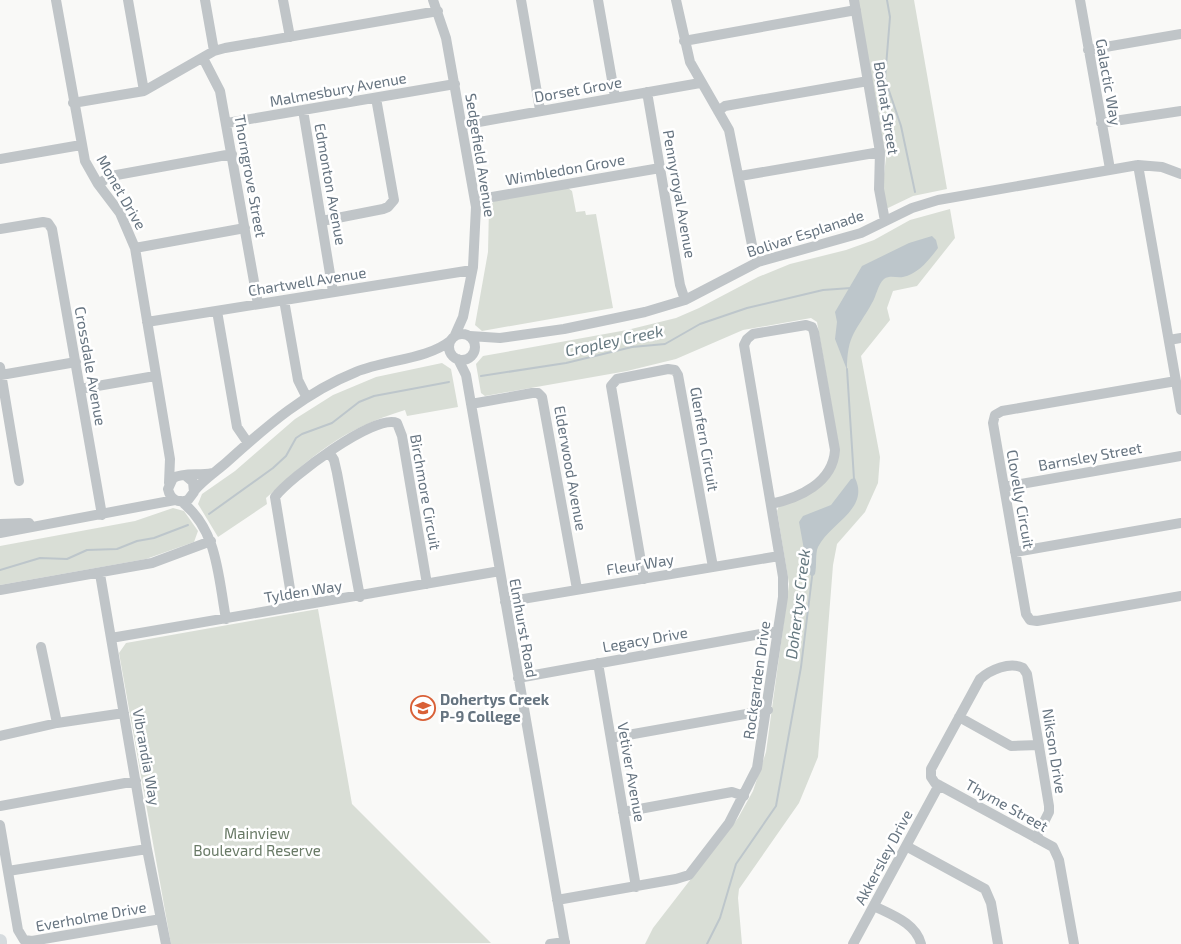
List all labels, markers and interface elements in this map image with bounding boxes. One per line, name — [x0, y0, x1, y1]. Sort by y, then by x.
street label: Galactic Way — [1093, 37, 1125, 127]
street label: Bodnat Street — [871, 60, 903, 156]
street label: Malmesbury Avenue — [268, 68, 408, 110]
street label: Dorset Grove — [533, 72, 623, 106]
street label: Sedgefield Avenue — [462, 92, 500, 218]
street label: Thorngrove Street — [231, 113, 271, 239]
street label: Edmonton Avenue — [311, 122, 351, 246]
street label: Pennyroyal Avenue — [660, 128, 700, 260]
street label: Wimbledon Grove — [504, 150, 626, 188]
street label: Monet Drive — [93, 152, 151, 232]
street label: Bolivar Esplanade — [744, 206, 866, 260]
street label: Chartwell Avenue — [247, 263, 367, 299]
street label: Crossdale Avenue — [72, 305, 110, 427]
water label: Cropley Creek — [563, 320, 665, 361]
street label: Glenfern Circuit — [687, 385, 723, 493]
street label: Elderwood Avenue — [551, 404, 591, 532]
street label: Birchmore Circuit — [407, 433, 445, 552]
street label: Barnsley Street — [1037, 438, 1144, 474]
street label: Clovelly Circuit — [1003, 448, 1039, 550]
water label: Dohertys Creek — [781, 548, 814, 660]
street label: Fleur Way — [605, 550, 675, 578]
street label: Tylden Way — [263, 576, 343, 606]
street label: Elmhurst Road — [506, 577, 542, 679]
street label: Rockgarden Drive — [739, 620, 773, 740]
street label: Legacy Drive — [601, 623, 689, 655]
place label: Dohertys Creek P-9 College — [440, 690, 550, 725]
school or university icon: Dohertys Creek P-9 College — [410, 695, 436, 721]
street label: Vibrandia Way — [130, 707, 164, 807]
street label: Nikson Drive — [1039, 707, 1071, 795]
street label: Vetiver Avenue — [614, 721, 650, 823]
street label: Thyme Street — [963, 775, 1052, 835]
street label: Akkersley Drive — [850, 806, 916, 908]
park label: Mainview Boulevard Reserve — [193, 824, 321, 859]
street label: Everholme Drive — [34, 897, 148, 935]

